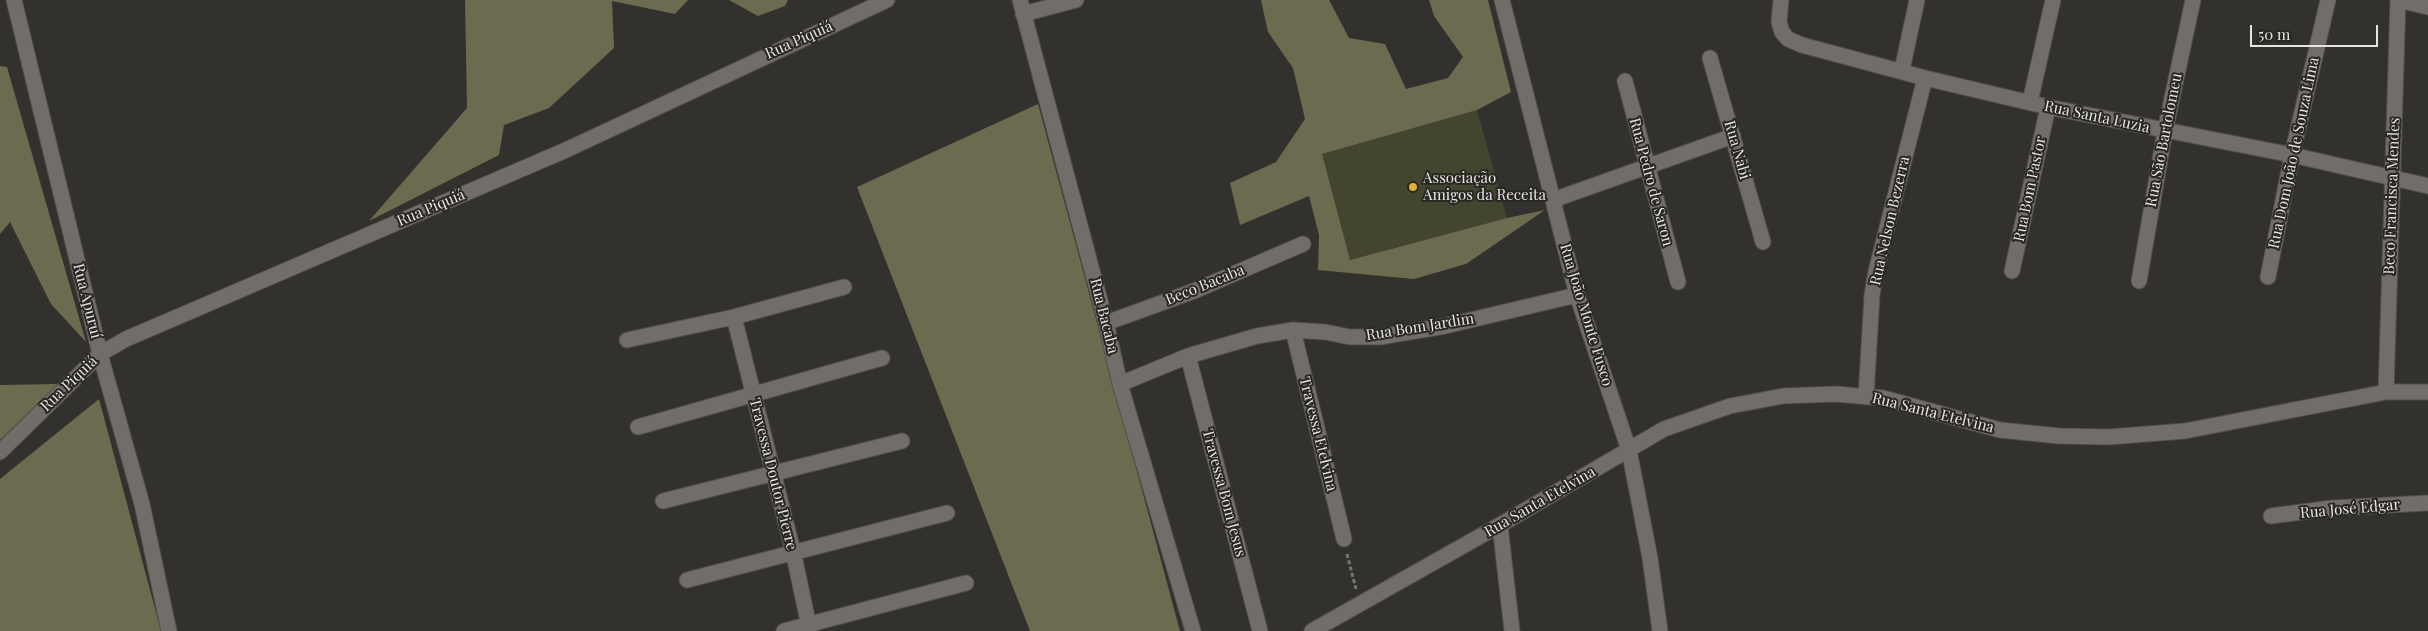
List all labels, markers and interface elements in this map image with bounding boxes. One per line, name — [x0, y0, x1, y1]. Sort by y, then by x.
scale bar — [2253, 15, 2380, 47]
street label: Rua Piquiá — [763, 17, 835, 63]
text: 50 m — [2258, 24, 2290, 44]
street label: Rua Dom João de Souza Lima — [2265, 56, 2323, 250]
street label: Rua São Bartolomeu — [2142, 72, 2186, 208]
street label: Rua Santa Luzia — [2043, 97, 2151, 137]
street label: Rua Pedro de Saron — [1625, 116, 1677, 248]
street label: Beco Francisca Mendes — [2380, 117, 2404, 275]
street label: Rua Nabi — [1720, 119, 1754, 181]
street label: Rua Bom Pastor — [2010, 135, 2050, 243]
street label: Rua Nelson Bezerra — [1866, 155, 1914, 287]
place label: Associação Amigos da Receita — [1423, 169, 1546, 204]
marker: Associação Amigos da Receita — [1407, 181, 1419, 193]
street label: Rua Piquiá — [394, 186, 468, 230]
street label: Rua João Monte Fusco — [1556, 242, 1616, 388]
street label: Beco Bacaba — [1163, 261, 1247, 309]
street label: Rua Apuruí — [69, 262, 105, 340]
street label: Rua Bacaba — [1086, 276, 1122, 356]
street label: Rua Bom Jardim — [1365, 310, 1475, 344]
street label: Rua Piquiá — [37, 353, 101, 415]
street label: Travessa Etelvina — [1295, 375, 1341, 493]
street label: Rua Santa Etelvina — [1870, 389, 1996, 437]
street label: Travessa Doutor Pierre — [745, 396, 801, 552]
street label: Travessa Bom Jesus — [1198, 427, 1250, 559]
street label: Rua Santa Etelvina — [1481, 463, 1599, 541]
street label: Rua José Edgar — [2299, 496, 2401, 522]

